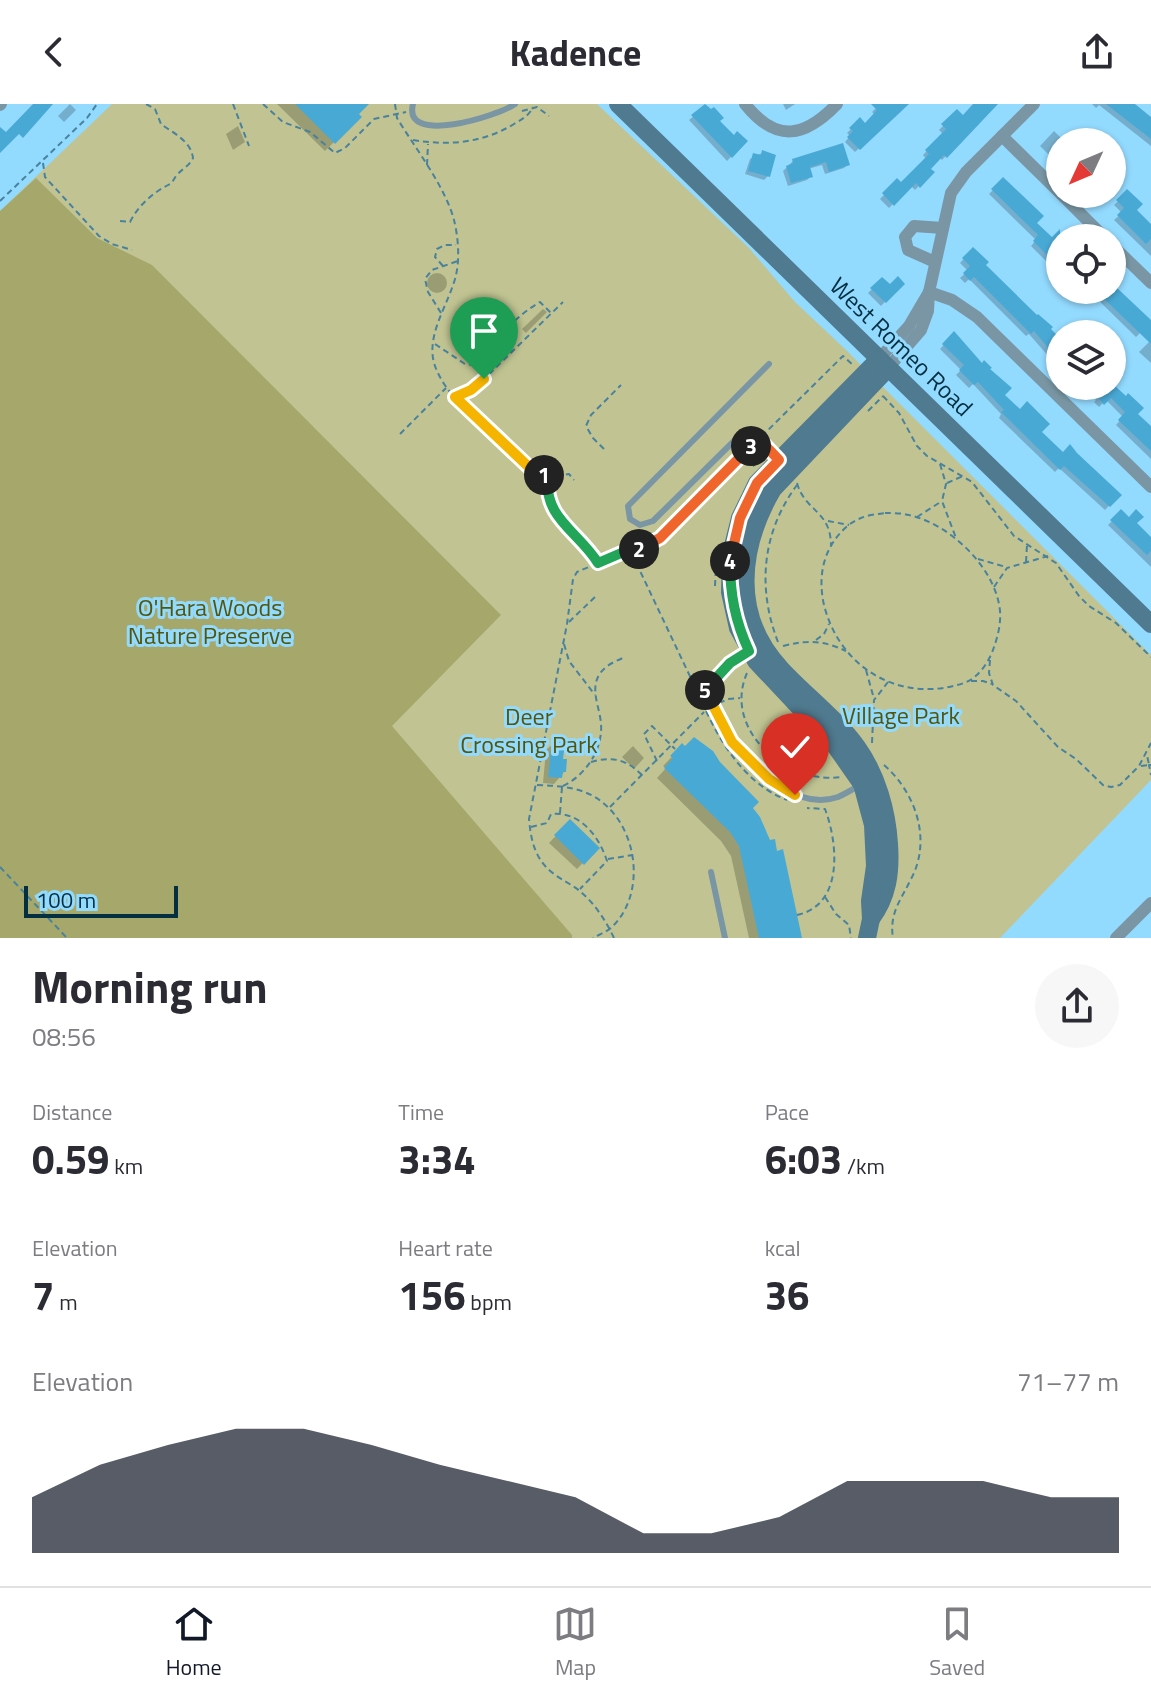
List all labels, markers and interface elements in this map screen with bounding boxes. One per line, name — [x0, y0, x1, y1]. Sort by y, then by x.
text: Kadence — [510, 25, 641, 80]
icon: back — [32, 30, 76, 74]
icon: share — [1075, 30, 1119, 74]
north arrow — [1046, 128, 1126, 208]
map controls — [1046, 128, 1126, 400]
button: locate — [1046, 224, 1126, 304]
street label: West Romeo Road — [822, 268, 981, 424]
pin — [450, 297, 518, 379]
icon: arrive — [462, 309, 506, 353]
button: layers — [1046, 320, 1126, 400]
pin: 3 — [731, 426, 771, 466]
text: 3 — [745, 429, 757, 463]
pin: 1 — [524, 455, 564, 495]
text: 1 — [538, 458, 550, 492]
pin: 2 — [619, 529, 659, 569]
text: 2 — [633, 532, 645, 566]
pin: 4 — [710, 541, 750, 581]
text: 4 — [724, 544, 736, 578]
park label: O'Hara Woods Nature Preserve — [128, 589, 292, 653]
pin: 5 — [685, 670, 725, 710]
text: 5 — [699, 673, 711, 707]
park label: Village Park — [842, 697, 961, 733]
park label: Deer Crossing Park — [460, 698, 598, 762]
pin — [761, 713, 829, 795]
icon: check — [773, 725, 817, 769]
scale bar — [24, 882, 178, 918]
text: 100 m — [36, 883, 96, 917]
text: Morning run — [32, 953, 268, 1020]
button: share — [1035, 964, 1119, 1048]
text: 08:56 — [32, 1017, 96, 1056]
text: Distance — [32, 1095, 112, 1129]
text: Time — [398, 1095, 444, 1129]
text: Pace — [765, 1095, 809, 1129]
text: 0.59 — [32, 1129, 109, 1190]
text: 3:34 — [398, 1129, 476, 1190]
text: 6:03 — [765, 1129, 842, 1190]
text: km — [109, 1149, 143, 1183]
text: /km — [842, 1149, 885, 1183]
text: Elevation — [32, 1231, 118, 1265]
text: Heart rate — [398, 1231, 493, 1265]
text: kcal — [765, 1231, 801, 1265]
text: 7 — [32, 1265, 54, 1326]
text: 156 — [398, 1265, 466, 1326]
text: 36 — [765, 1265, 809, 1326]
text: m — [54, 1285, 78, 1319]
text: bpm — [466, 1285, 512, 1319]
text: Elevation — [32, 1362, 133, 1401]
text: 71–77 m — [1017, 1362, 1119, 1401]
tab: Home — [166, 1602, 222, 1684]
tab: Map — [553, 1602, 597, 1684]
tab: Saved — [929, 1602, 985, 1684]

